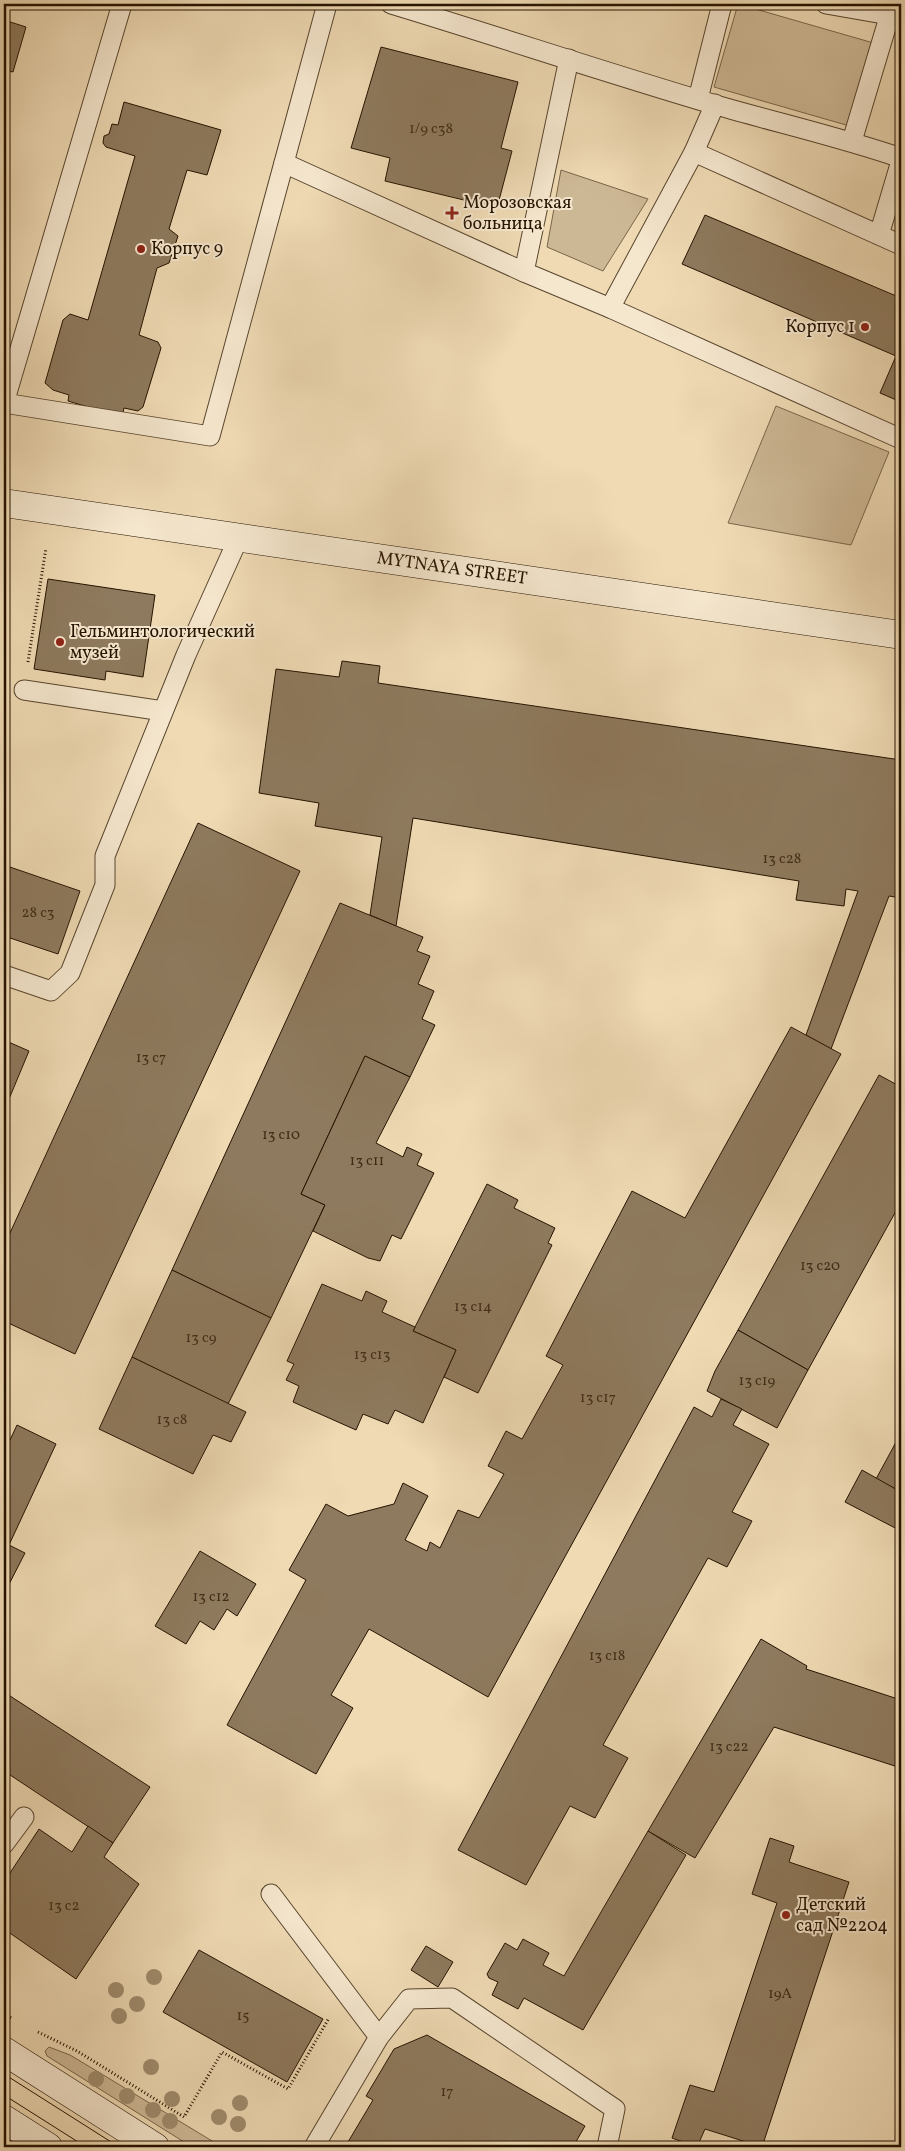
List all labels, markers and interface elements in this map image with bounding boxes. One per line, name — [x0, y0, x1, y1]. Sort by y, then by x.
house number: 1/9 с38 — [409, 119, 453, 140]
place label: Морозовская больница — [463, 191, 571, 237]
marker: Морозовская больница — [445, 206, 459, 220]
place label: Корпус 9 — [151, 237, 223, 262]
marker: Корпус 9 — [135, 243, 147, 255]
place label: Корпус 1 — [785, 315, 855, 340]
marker: Корпус 1 — [859, 321, 871, 333]
street label: MYTNAYA STREET — [375, 546, 529, 592]
place label: Гельминтологический музей — [70, 620, 255, 666]
marker: Гельминтологический музей — [54, 636, 66, 648]
house number: 13 с28 — [763, 849, 801, 870]
house number: 28 с3 — [21, 903, 55, 924]
house number: 13 с7 — [136, 1048, 166, 1069]
house number: 13 с10 — [262, 1125, 300, 1146]
house number: 13 с11 — [350, 1151, 384, 1172]
house number: 13 с20 — [800, 1256, 840, 1277]
house number: 13 с14 — [454, 1297, 492, 1318]
house number: 13 с9 — [185, 1328, 217, 1349]
house number: 13 с13 — [354, 1345, 390, 1366]
house number: 13 с19 — [739, 1371, 776, 1392]
house number: 13 с17 — [580, 1388, 616, 1409]
house number: 13 с8 — [157, 1410, 187, 1431]
house number: 13 с12 — [192, 1587, 230, 1608]
house number: 13 с18 — [589, 1646, 625, 1667]
house number: 13 с22 — [709, 1737, 749, 1758]
place label: Детский сад №2204 — [796, 1893, 888, 1939]
house number: 13 с2 — [48, 1896, 80, 1917]
marker: Детский сад №2204 — [780, 1909, 792, 1921]
house number: 19А — [768, 1984, 793, 2005]
house number: 15 — [236, 2006, 250, 2027]
house number: 17 — [440, 2082, 454, 2103]

